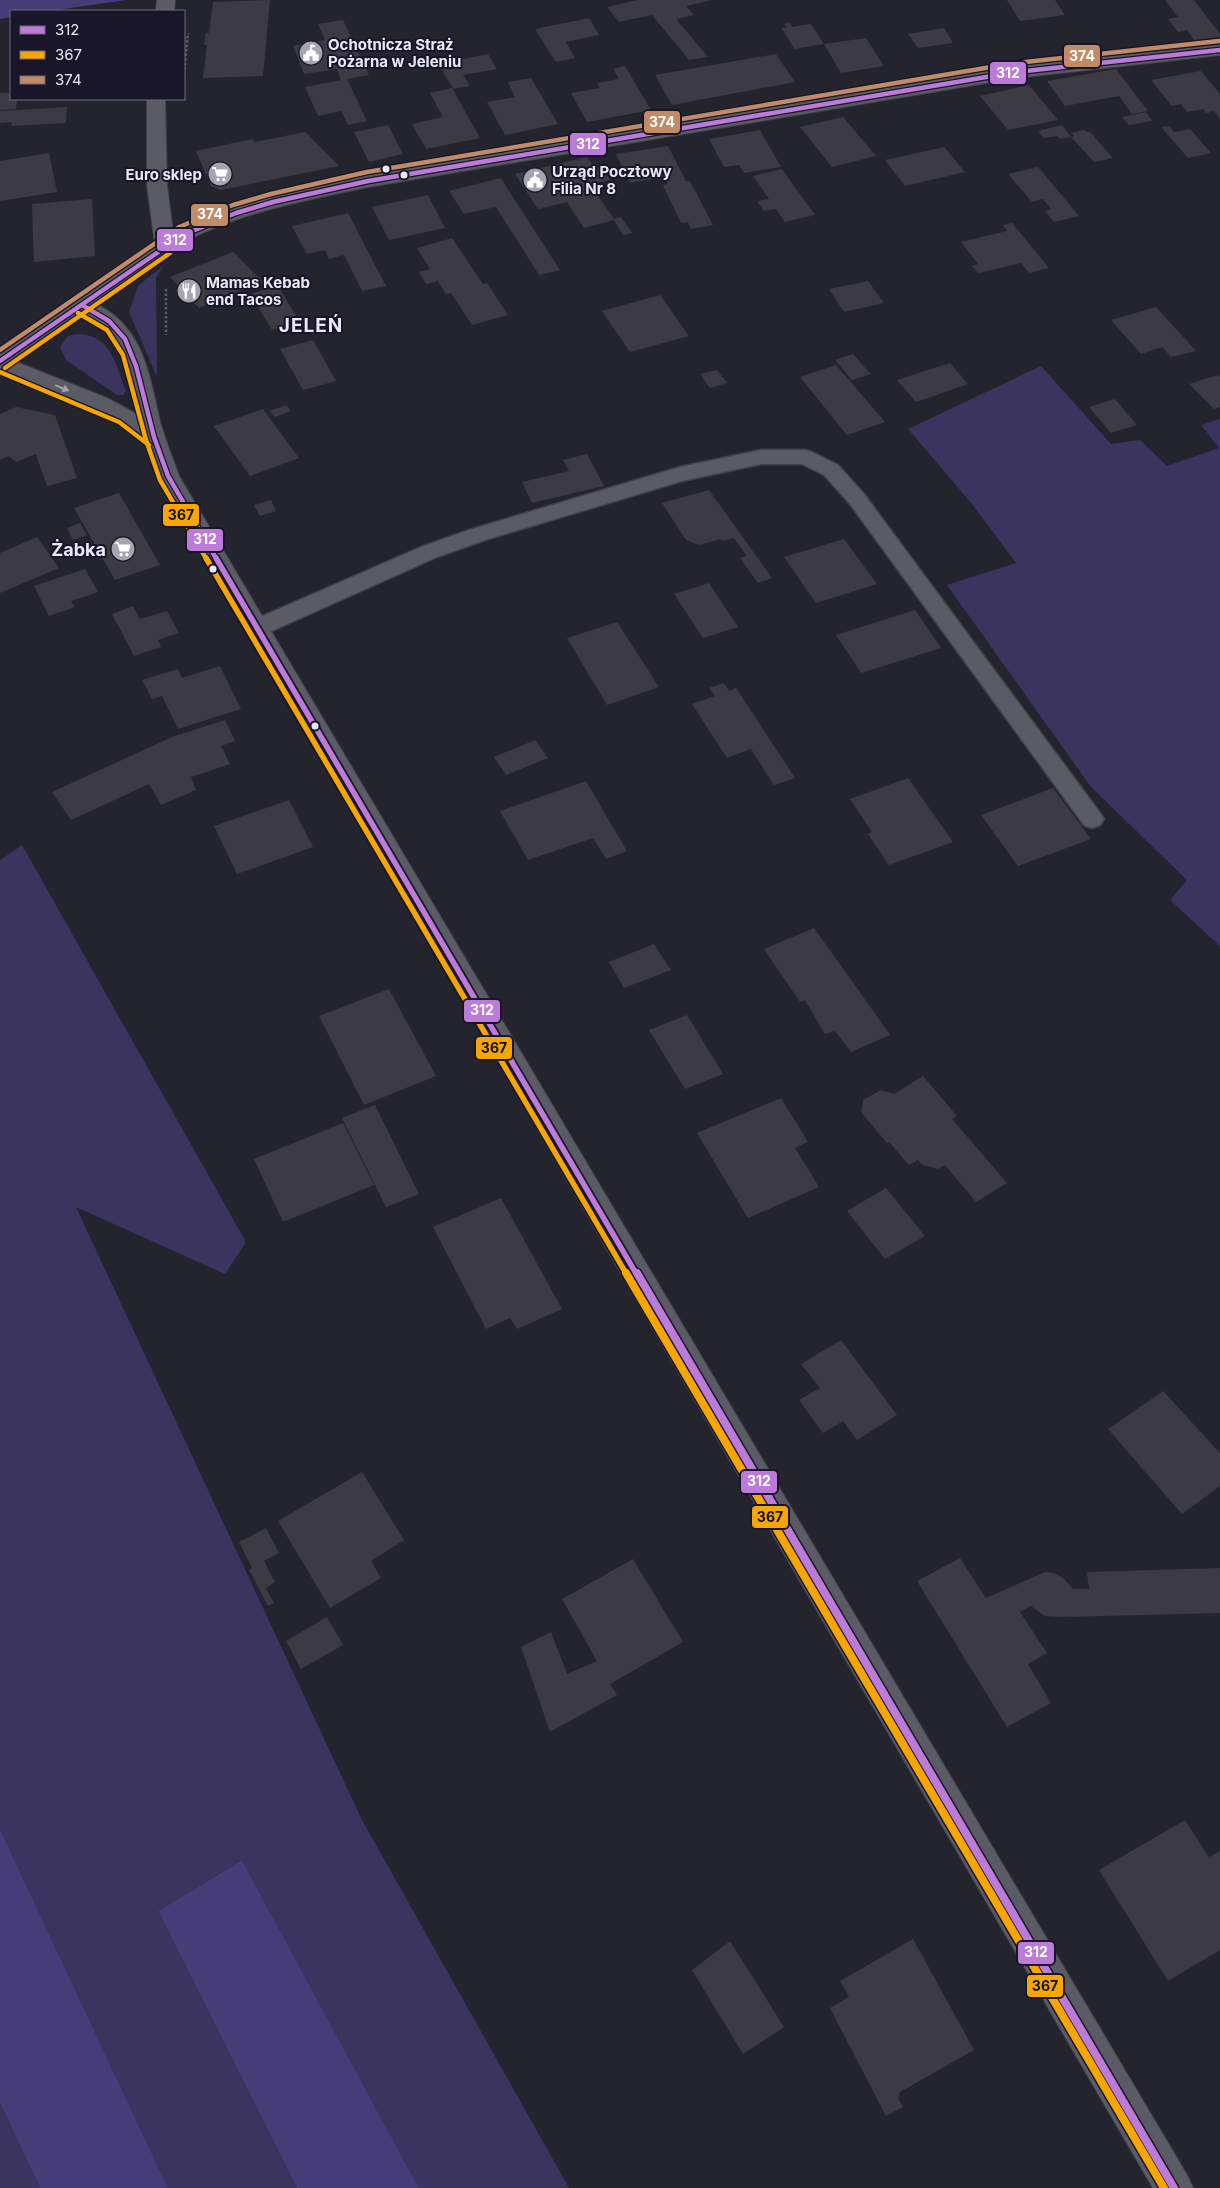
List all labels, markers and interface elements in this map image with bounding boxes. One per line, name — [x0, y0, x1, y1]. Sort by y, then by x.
legend — [10, 10, 185, 100]
text: 312 — [55, 20, 80, 39]
place label: Ochotnicza Straż Pożarna w Jeleniu — [328, 35, 461, 71]
public building icon: Ochotnicza Straż Pożarna w Jeleniu — [298, 40, 324, 66]
line badge: 374 — [1063, 44, 1101, 68]
text: 367 — [55, 45, 82, 64]
text: 374 — [1069, 47, 1095, 64]
line badge: 312 — [989, 61, 1027, 85]
text: 312 — [996, 64, 1020, 81]
text: 374 — [55, 70, 82, 89]
line badge: 374 — [643, 110, 681, 134]
text: 374 — [649, 113, 675, 130]
line badge: 312 — [569, 132, 607, 156]
text: 312 — [576, 135, 600, 152]
supermarket icon: Euro sklep — [207, 161, 233, 187]
place label: Urząd Pocztowy Filia Nr 8 — [552, 162, 671, 198]
unlabelled marker — [381, 164, 391, 174]
place label: Euro sklep — [125, 165, 202, 184]
public building icon: Urząd Pocztowy Filia Nr 8 — [522, 167, 548, 193]
unlabelled marker — [399, 170, 409, 180]
line badge: 374 — [190, 203, 229, 227]
text: 374 — [197, 205, 223, 222]
line badge: 312 — [156, 228, 194, 252]
text: 312 — [163, 231, 187, 248]
place label: Mamas Kebab end Tacos — [206, 273, 310, 309]
restaurant icon: Mamas Kebab end Tacos — [176, 278, 202, 304]
district label: JELEŃ — [279, 314, 343, 337]
one-way arrow — [54, 385, 69, 392]
line badge: 367 — [162, 503, 200, 527]
text: 367 — [168, 506, 194, 523]
line badge: 312 — [186, 528, 224, 552]
text: 312 — [193, 530, 217, 547]
supermarket icon: Żabka — [110, 536, 136, 562]
place label: Żabka — [51, 539, 106, 560]
unlabelled marker — [208, 564, 218, 574]
unlabelled marker — [310, 721, 320, 731]
line badge: 312 — [463, 999, 501, 1023]
text: 312 — [470, 1001, 494, 1018]
line badge: 367 — [475, 1036, 513, 1060]
text: 367 — [481, 1039, 507, 1056]
line badge: 312 — [740, 1470, 778, 1494]
text: 312 — [747, 1472, 771, 1489]
line badge: 367 — [751, 1505, 789, 1529]
text: 367 — [757, 1508, 783, 1525]
line badge: 312 — [1017, 1941, 1055, 1965]
text: 312 — [1024, 1943, 1048, 1960]
line badge: 367 — [1026, 1974, 1064, 1998]
text: 367 — [1032, 1977, 1058, 1994]

